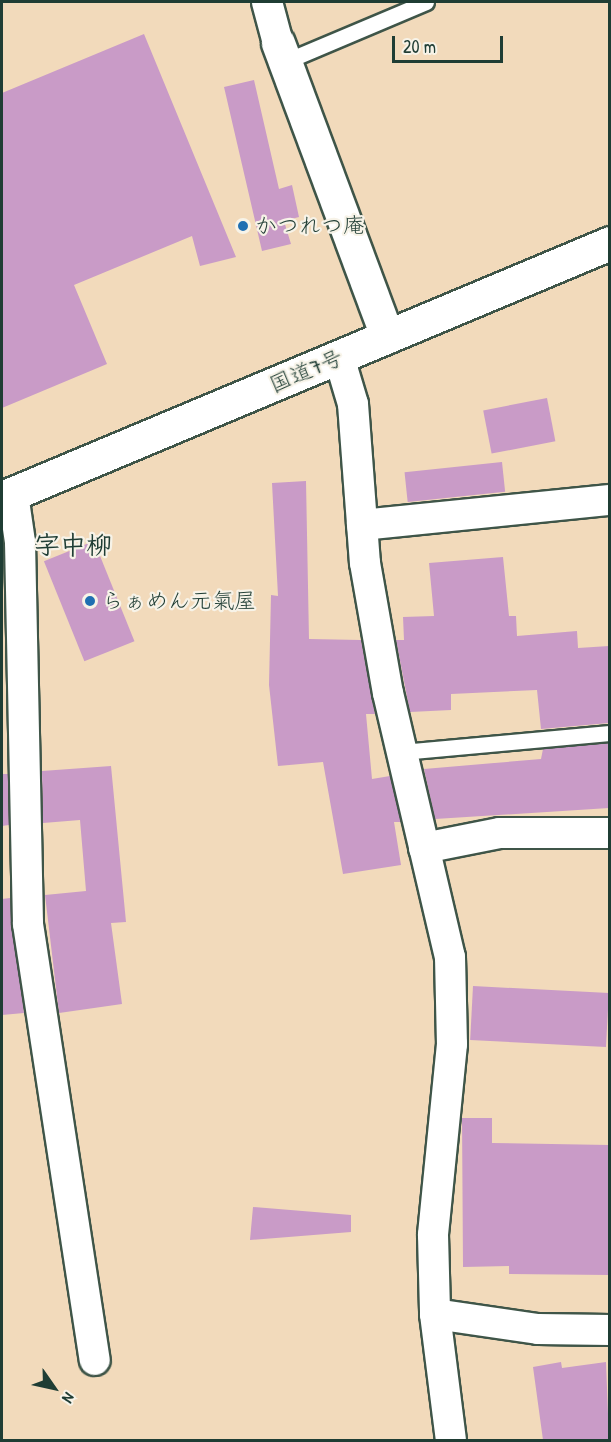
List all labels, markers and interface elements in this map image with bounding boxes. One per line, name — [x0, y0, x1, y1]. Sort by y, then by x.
scale bar — [395, 24, 506, 62]
text: 20 m — [403, 34, 436, 59]
place label: かつれつ庵 — [255, 213, 365, 239]
marker: かつれつ庵 — [236, 219, 250, 233]
street label: 国道7号 — [265, 344, 347, 398]
district label: 字中柳 — [34, 529, 112, 561]
place label: らぁめん元氣屋 — [102, 588, 256, 614]
marker: らぁめん元氣屋 — [83, 594, 97, 608]
north arrow — [24, 1358, 84, 1418]
text: N — [57, 1388, 80, 1408]

